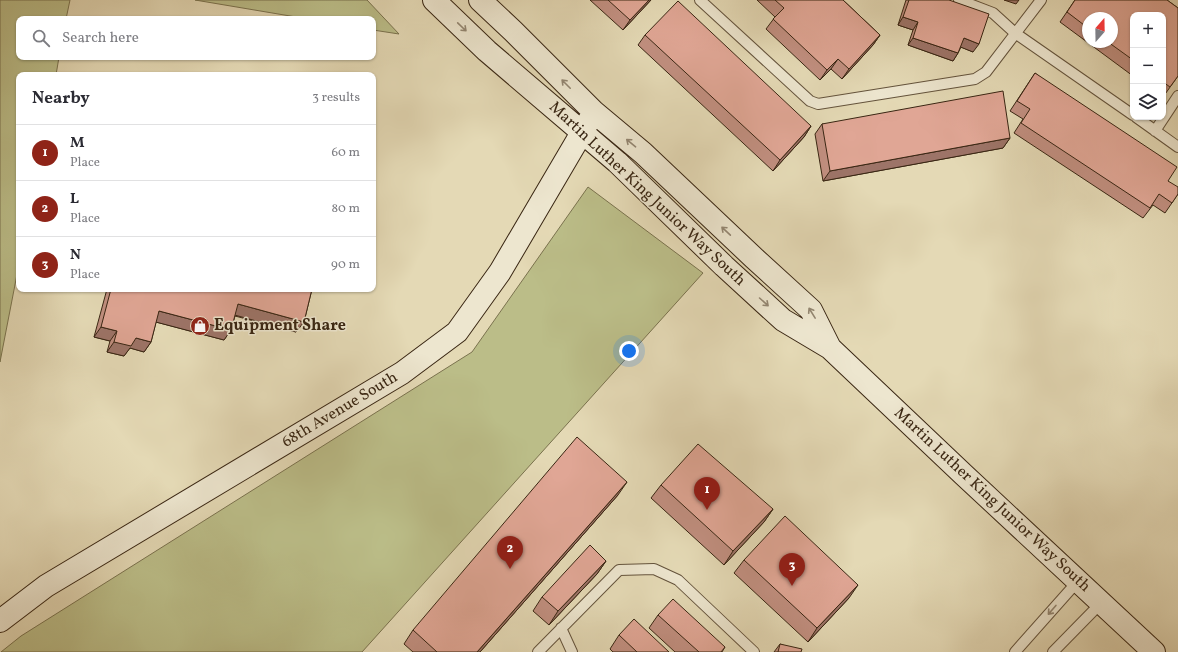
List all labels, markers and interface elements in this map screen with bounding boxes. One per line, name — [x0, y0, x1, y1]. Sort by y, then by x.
north arrow — [1082, 12, 1118, 48]
map controls — [1130, 12, 1166, 120]
button: + — [1130, 12, 1166, 48]
search box — [16, 16, 376, 60]
one-way arrow — [457, 22, 467, 32]
icon: search — [30, 27, 52, 49]
text: Search here — [62, 28, 139, 49]
button: − — [1130, 48, 1166, 84]
one-way arrow — [562, 79, 571, 89]
button: layers — [1130, 84, 1166, 120]
text: Nearby — [32, 87, 90, 110]
text: 3 results — [312, 89, 360, 107]
street label: Martin Luther King Junior Way South — [544, 97, 750, 291]
text: M — [70, 133, 85, 154]
one-way arrow — [625, 138, 636, 147]
text: 1 — [42, 144, 48, 162]
text: 60 m — [332, 144, 360, 162]
text: Place — [70, 154, 100, 172]
text: L — [70, 189, 79, 210]
text: 2 — [42, 200, 48, 218]
text: 80 m — [331, 200, 360, 218]
text: Place — [70, 210, 100, 228]
one-way arrow — [721, 227, 731, 236]
text: N — [70, 245, 81, 266]
text: 3 — [42, 256, 48, 274]
text: 90 m — [331, 256, 360, 274]
text: Place — [70, 266, 100, 284]
one-way arrow — [758, 298, 769, 307]
one-way arrow — [808, 307, 816, 319]
shop icon: Equipment Share — [189, 315, 211, 337]
place label: Equipment Share — [214, 315, 346, 337]
your location — [619, 341, 639, 361]
street label: 68th Avenue South — [278, 367, 402, 453]
street label: Martin Luther King Junior Way South — [889, 403, 1095, 597]
pin: 1 — [694, 477, 720, 510]
pin: 2 — [497, 536, 523, 569]
pin: 3 — [779, 553, 805, 586]
one-way arrow — [1047, 605, 1057, 615]

